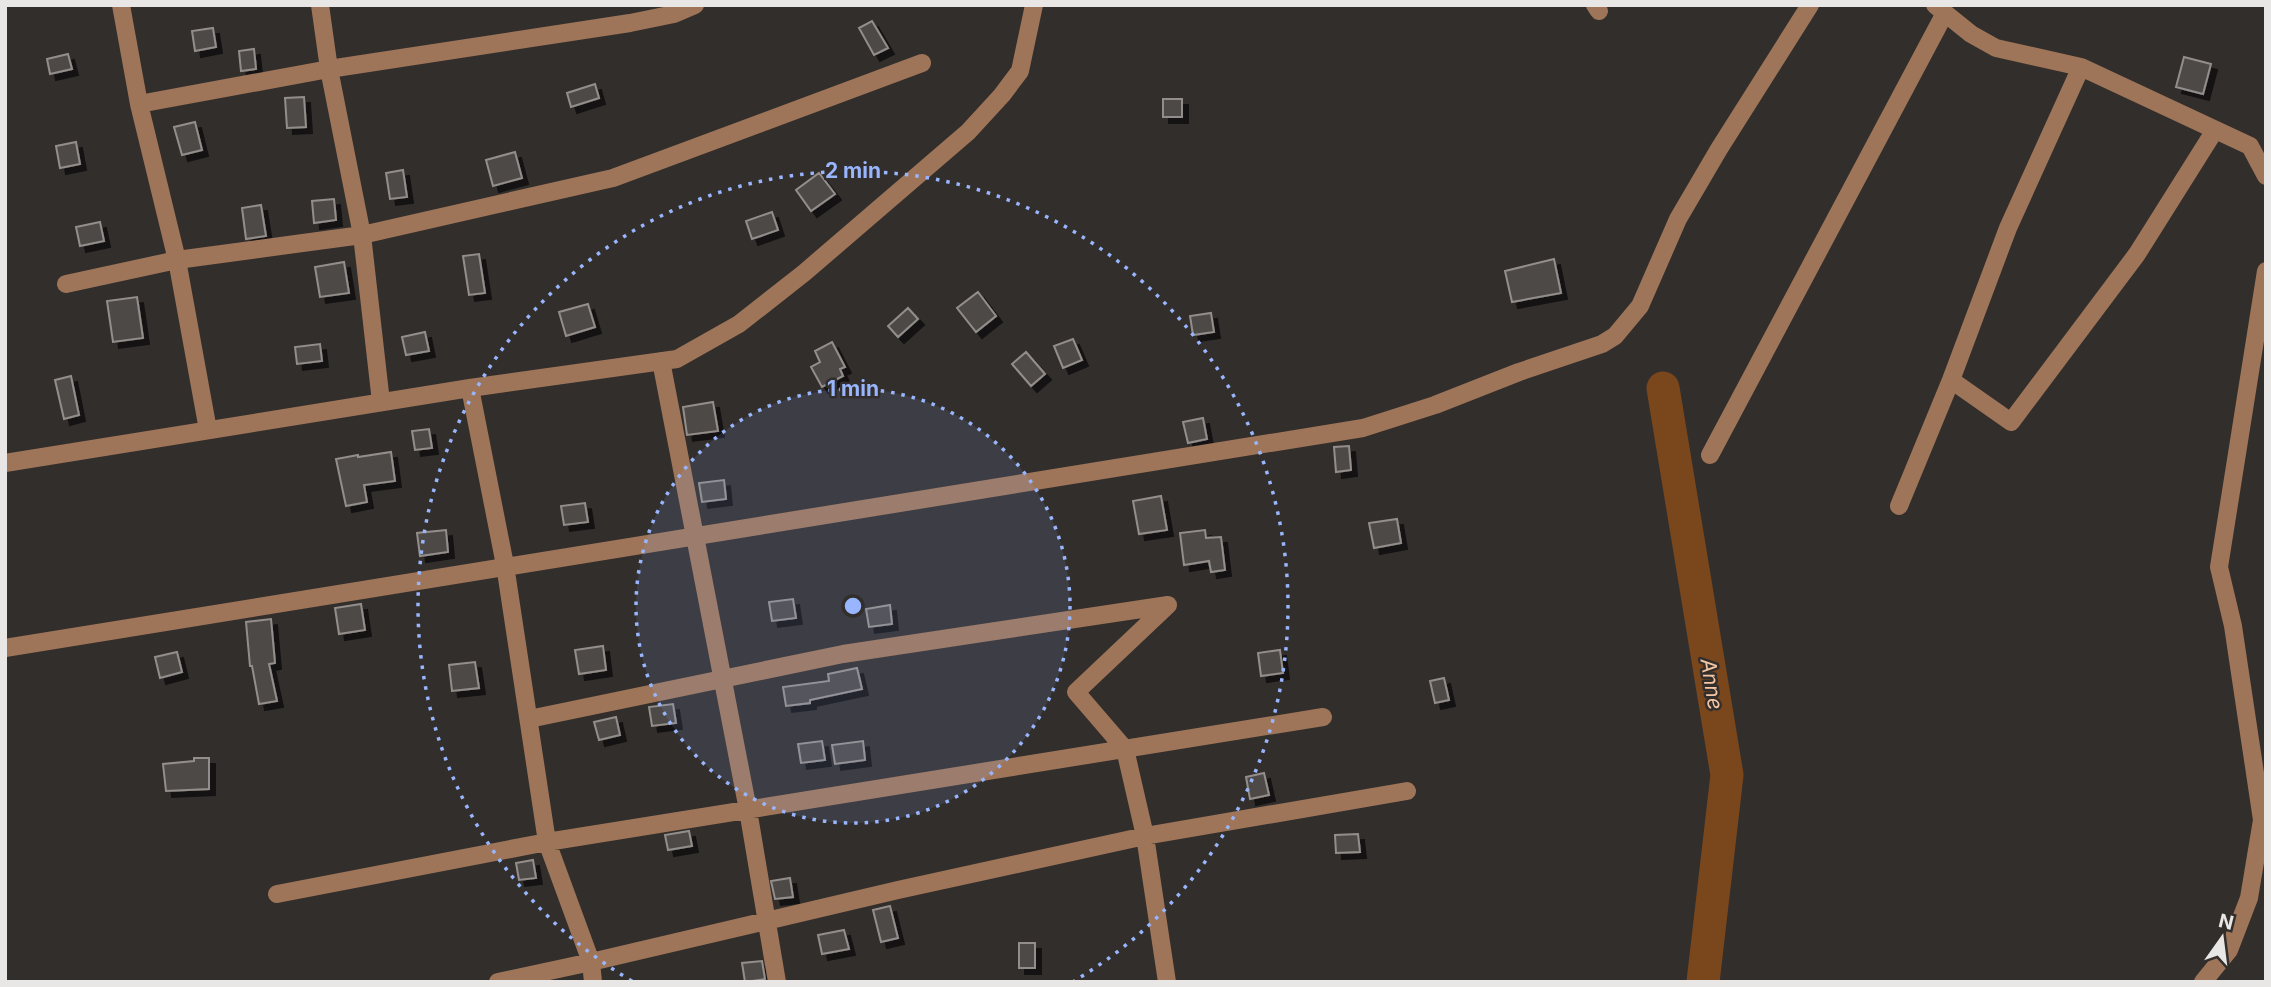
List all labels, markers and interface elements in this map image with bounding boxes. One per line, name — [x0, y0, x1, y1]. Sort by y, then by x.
text: 2 min — [825, 158, 881, 183]
text: 1 min — [827, 376, 879, 401]
centre of rings — [841, 594, 865, 618]
water label: Anne — [1695, 656, 1728, 711]
north arrow — [2187, 903, 2257, 973]
text: N — [2216, 909, 2236, 935]

